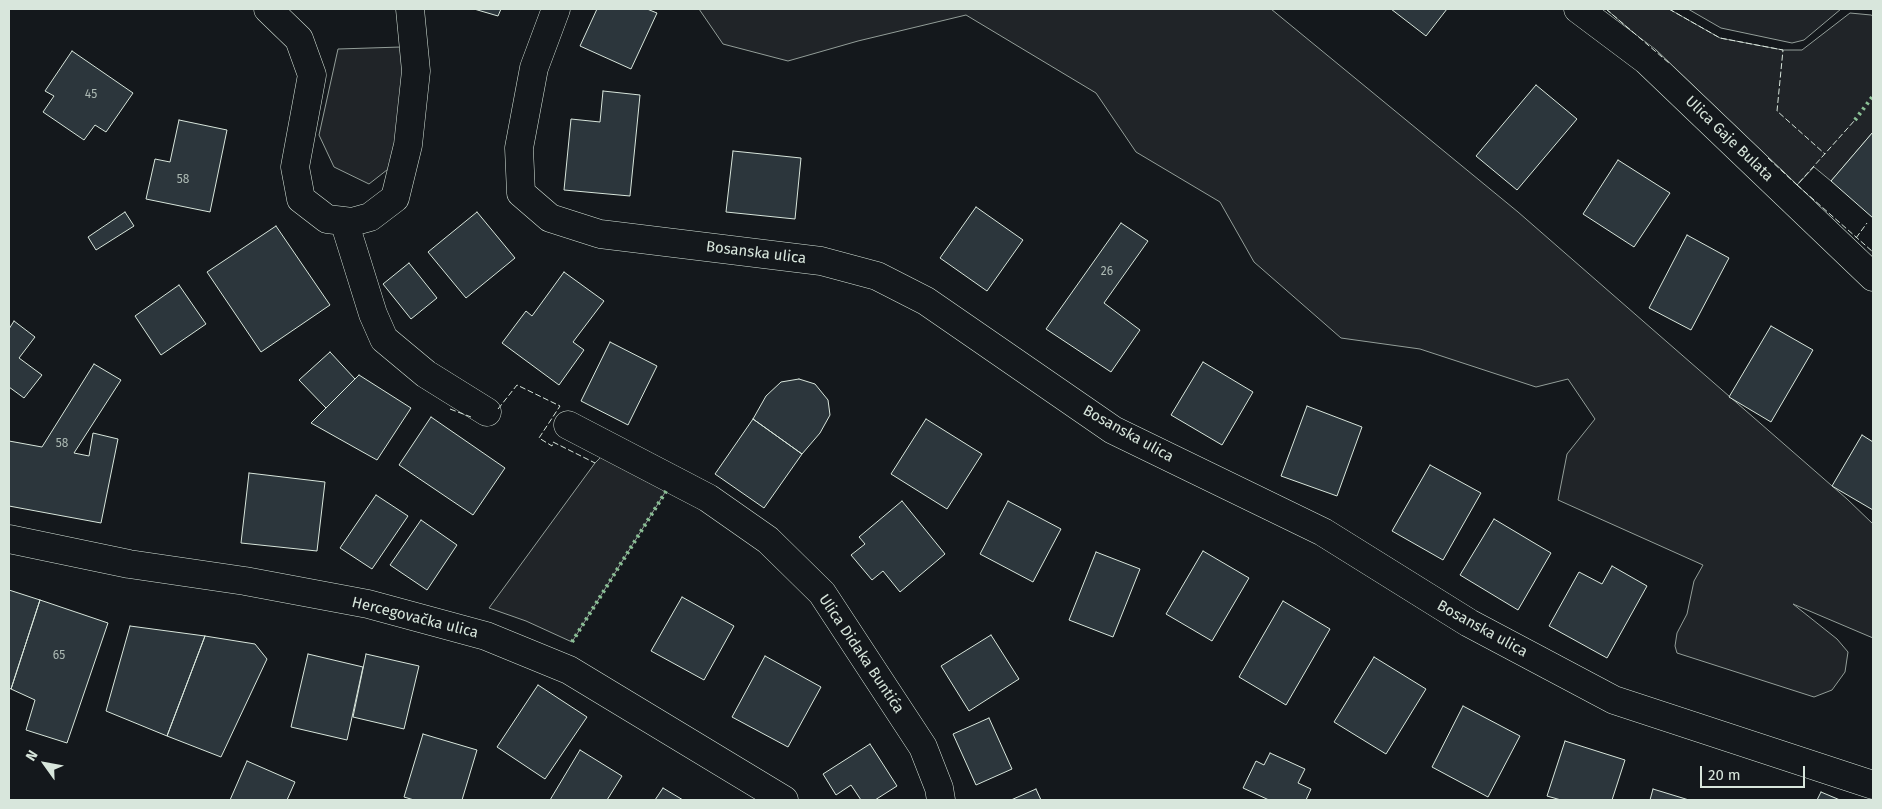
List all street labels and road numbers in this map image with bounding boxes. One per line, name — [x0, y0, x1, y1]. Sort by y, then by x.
street label: Ulica Gaje Bulata — [1681, 92, 1777, 186]
street label: Bosanska ulica — [705, 238, 807, 268]
street label: Bosanska ulica — [1080, 402, 1176, 466]
street label: Ulica Didaka Buntića — [814, 591, 908, 717]
street label: Hercegovačka ulica — [350, 594, 480, 642]
street label: Bosanska ulica — [1434, 597, 1530, 661]

